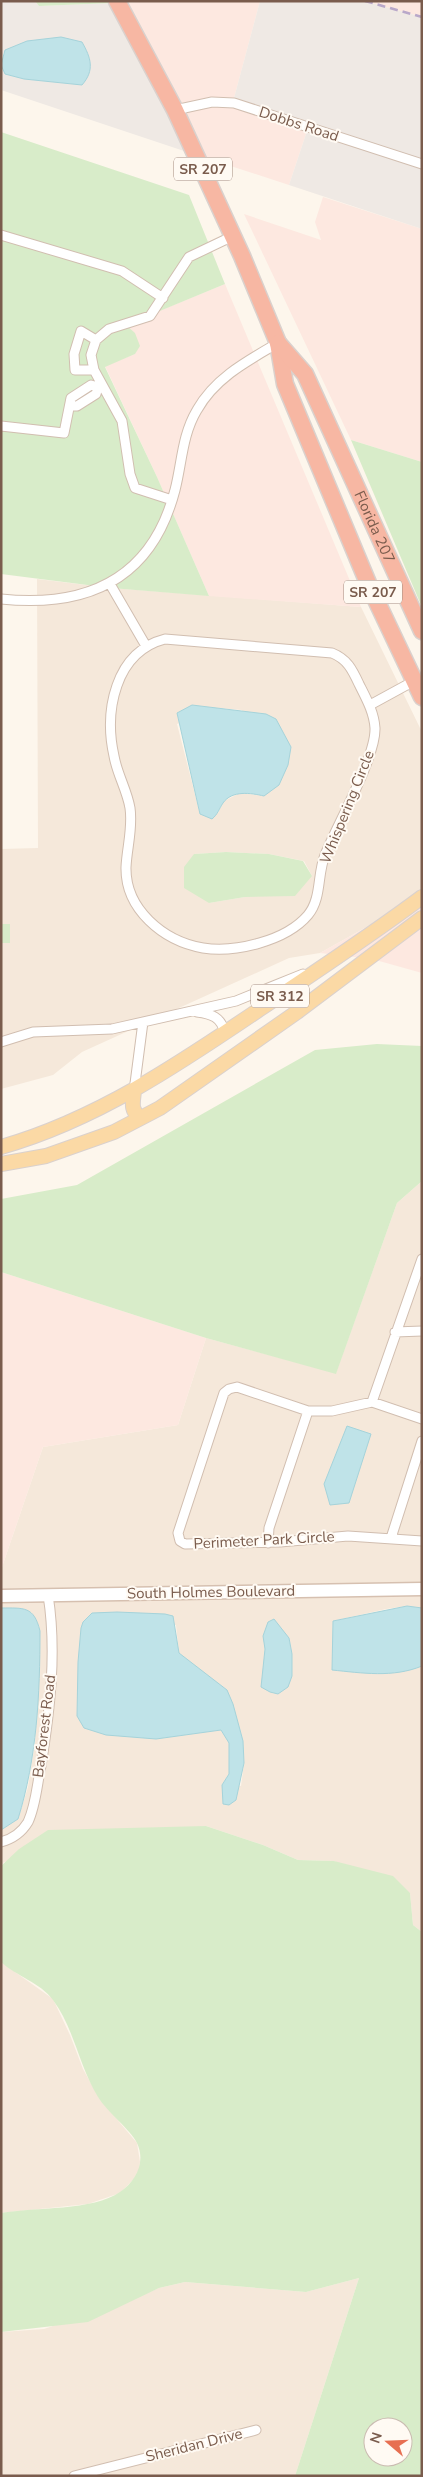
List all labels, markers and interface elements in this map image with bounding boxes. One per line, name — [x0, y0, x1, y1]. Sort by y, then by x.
street label: Dobbs Road — [256, 102, 342, 146]
road number: SR 207 — [174, 157, 232, 180]
street label: Florida 207 — [349, 487, 400, 566]
road number: SR 207 — [344, 580, 402, 604]
street label: Whispering Circle — [315, 747, 379, 867]
road number: SR 312 — [251, 984, 309, 1008]
street label: Perimeter Park Circle — [193, 1526, 335, 1554]
street label: South Holmes Boulevard — [127, 1581, 295, 1603]
street label: Bayforest Road — [28, 1673, 60, 1779]
north arrow — [363, 2417, 413, 2467]
street label: Sheridan Drive — [143, 2423, 245, 2467]
text: N — [365, 2430, 387, 2446]

